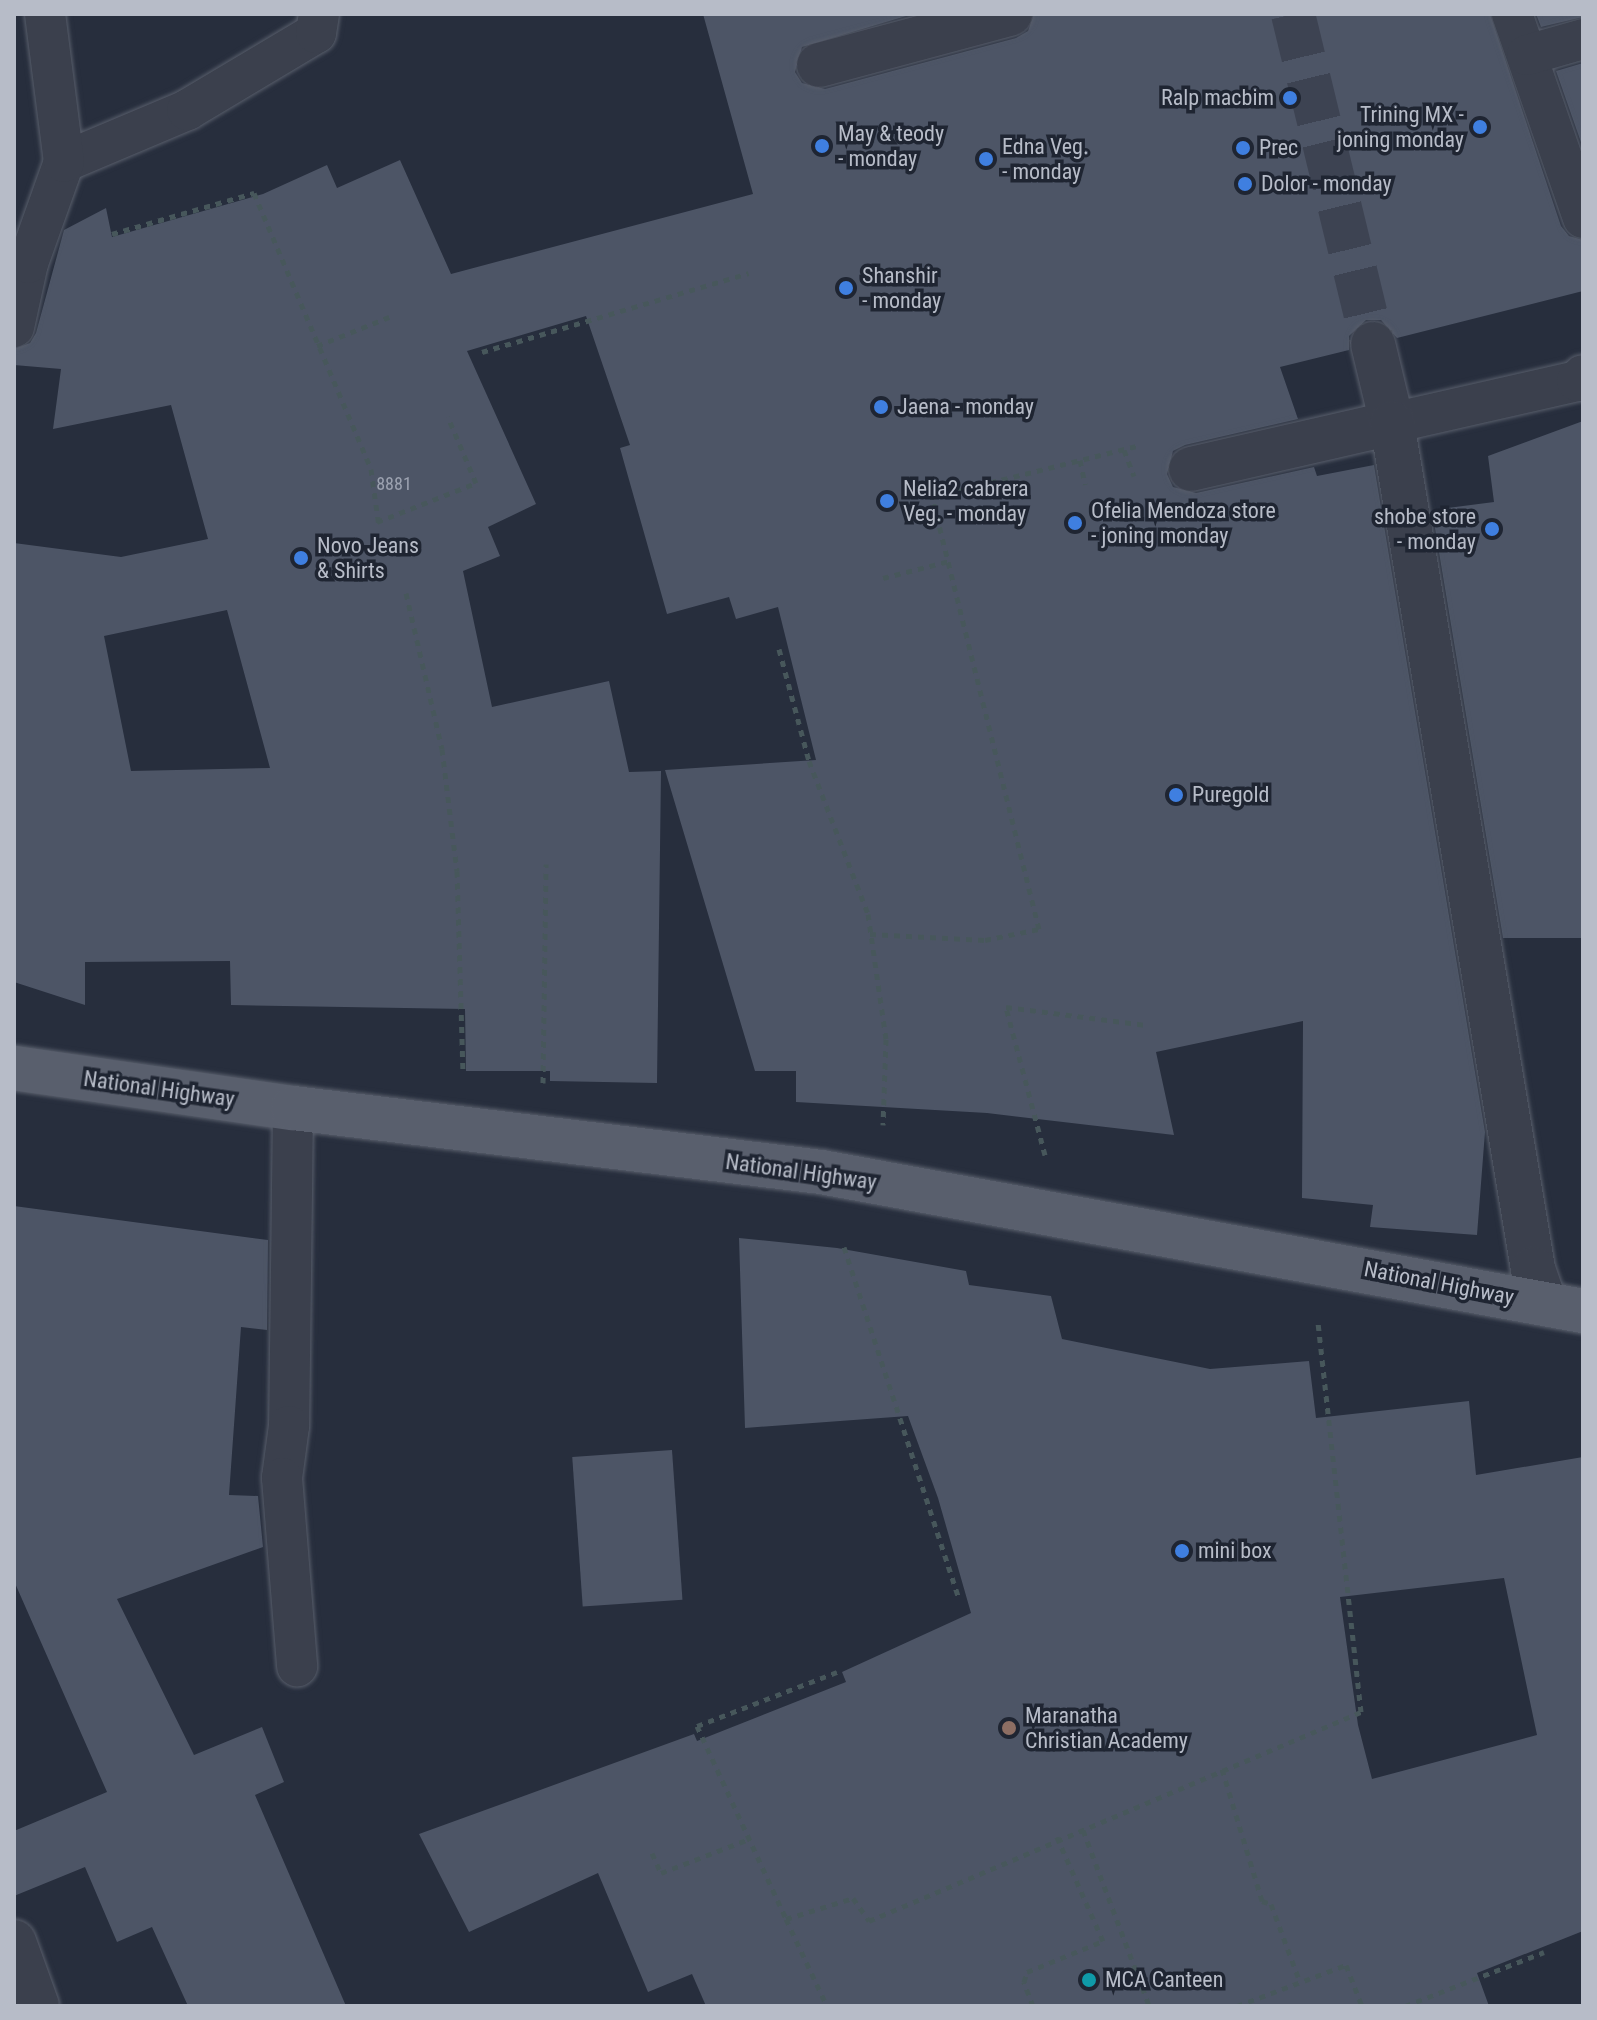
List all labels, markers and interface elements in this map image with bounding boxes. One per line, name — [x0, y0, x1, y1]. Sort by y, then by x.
place label: Ralp macbim — [1161, 85, 1274, 111]
marker: Ralp macbim — [1281, 89, 1299, 107]
place label: Trining MX - joning monday — [1337, 101, 1464, 152]
marker: Trining MX - joning monday — [1471, 118, 1489, 136]
place label: May & teody - monday — [838, 120, 944, 172]
place label: Edna Veg. - monday — [1002, 133, 1089, 184]
place label: Prec — [1259, 135, 1298, 161]
marker: May & teody - monday — [813, 137, 831, 155]
marker: Prec — [1234, 139, 1252, 157]
marker: Edna Veg. - monday — [977, 150, 995, 168]
place label: Dolor - monday — [1261, 171, 1392, 197]
marker: Dolor - monday — [1236, 175, 1254, 193]
place label: Shanshir - monday — [862, 262, 941, 314]
marker: Shanshir - monday — [837, 279, 855, 297]
place label: Jaena - monday — [897, 394, 1034, 420]
marker: Jaena - monday — [872, 398, 890, 416]
house number: 8881 — [376, 473, 412, 495]
place label: Nelia2 cabrera Veg. - monday — [903, 475, 1029, 526]
marker: Nelia2 cabrera Veg. - monday — [878, 492, 896, 510]
place label: Ofelia Mendoza store - joning monday — [1091, 497, 1276, 548]
place label: shobe store - monday — [1374, 503, 1476, 554]
marker: Ofelia Mendoza store - joning monday — [1066, 514, 1084, 532]
marker: shobe store - monday — [1483, 520, 1501, 538]
place label: Novo Jeans & Shirts — [317, 532, 419, 584]
marker: Novo Jeans & Shirts — [292, 549, 310, 567]
place label: Puregold — [1192, 782, 1269, 808]
marker: Puregold — [1167, 786, 1185, 804]
street label: National Highway — [82, 1065, 236, 1113]
street label: National Highway — [724, 1148, 878, 1196]
street label: National Highway — [1362, 1256, 1516, 1310]
place label: mini box — [1198, 1538, 1272, 1564]
marker: mini box — [1173, 1542, 1191, 1560]
place label: Maranatha Christian Academy — [1025, 1702, 1188, 1754]
marker: Maranatha Christian Academy — [1000, 1719, 1018, 1737]
place label: MCA Canteen — [1105, 1967, 1223, 1993]
marker: MCA Canteen — [1080, 1971, 1098, 1989]

